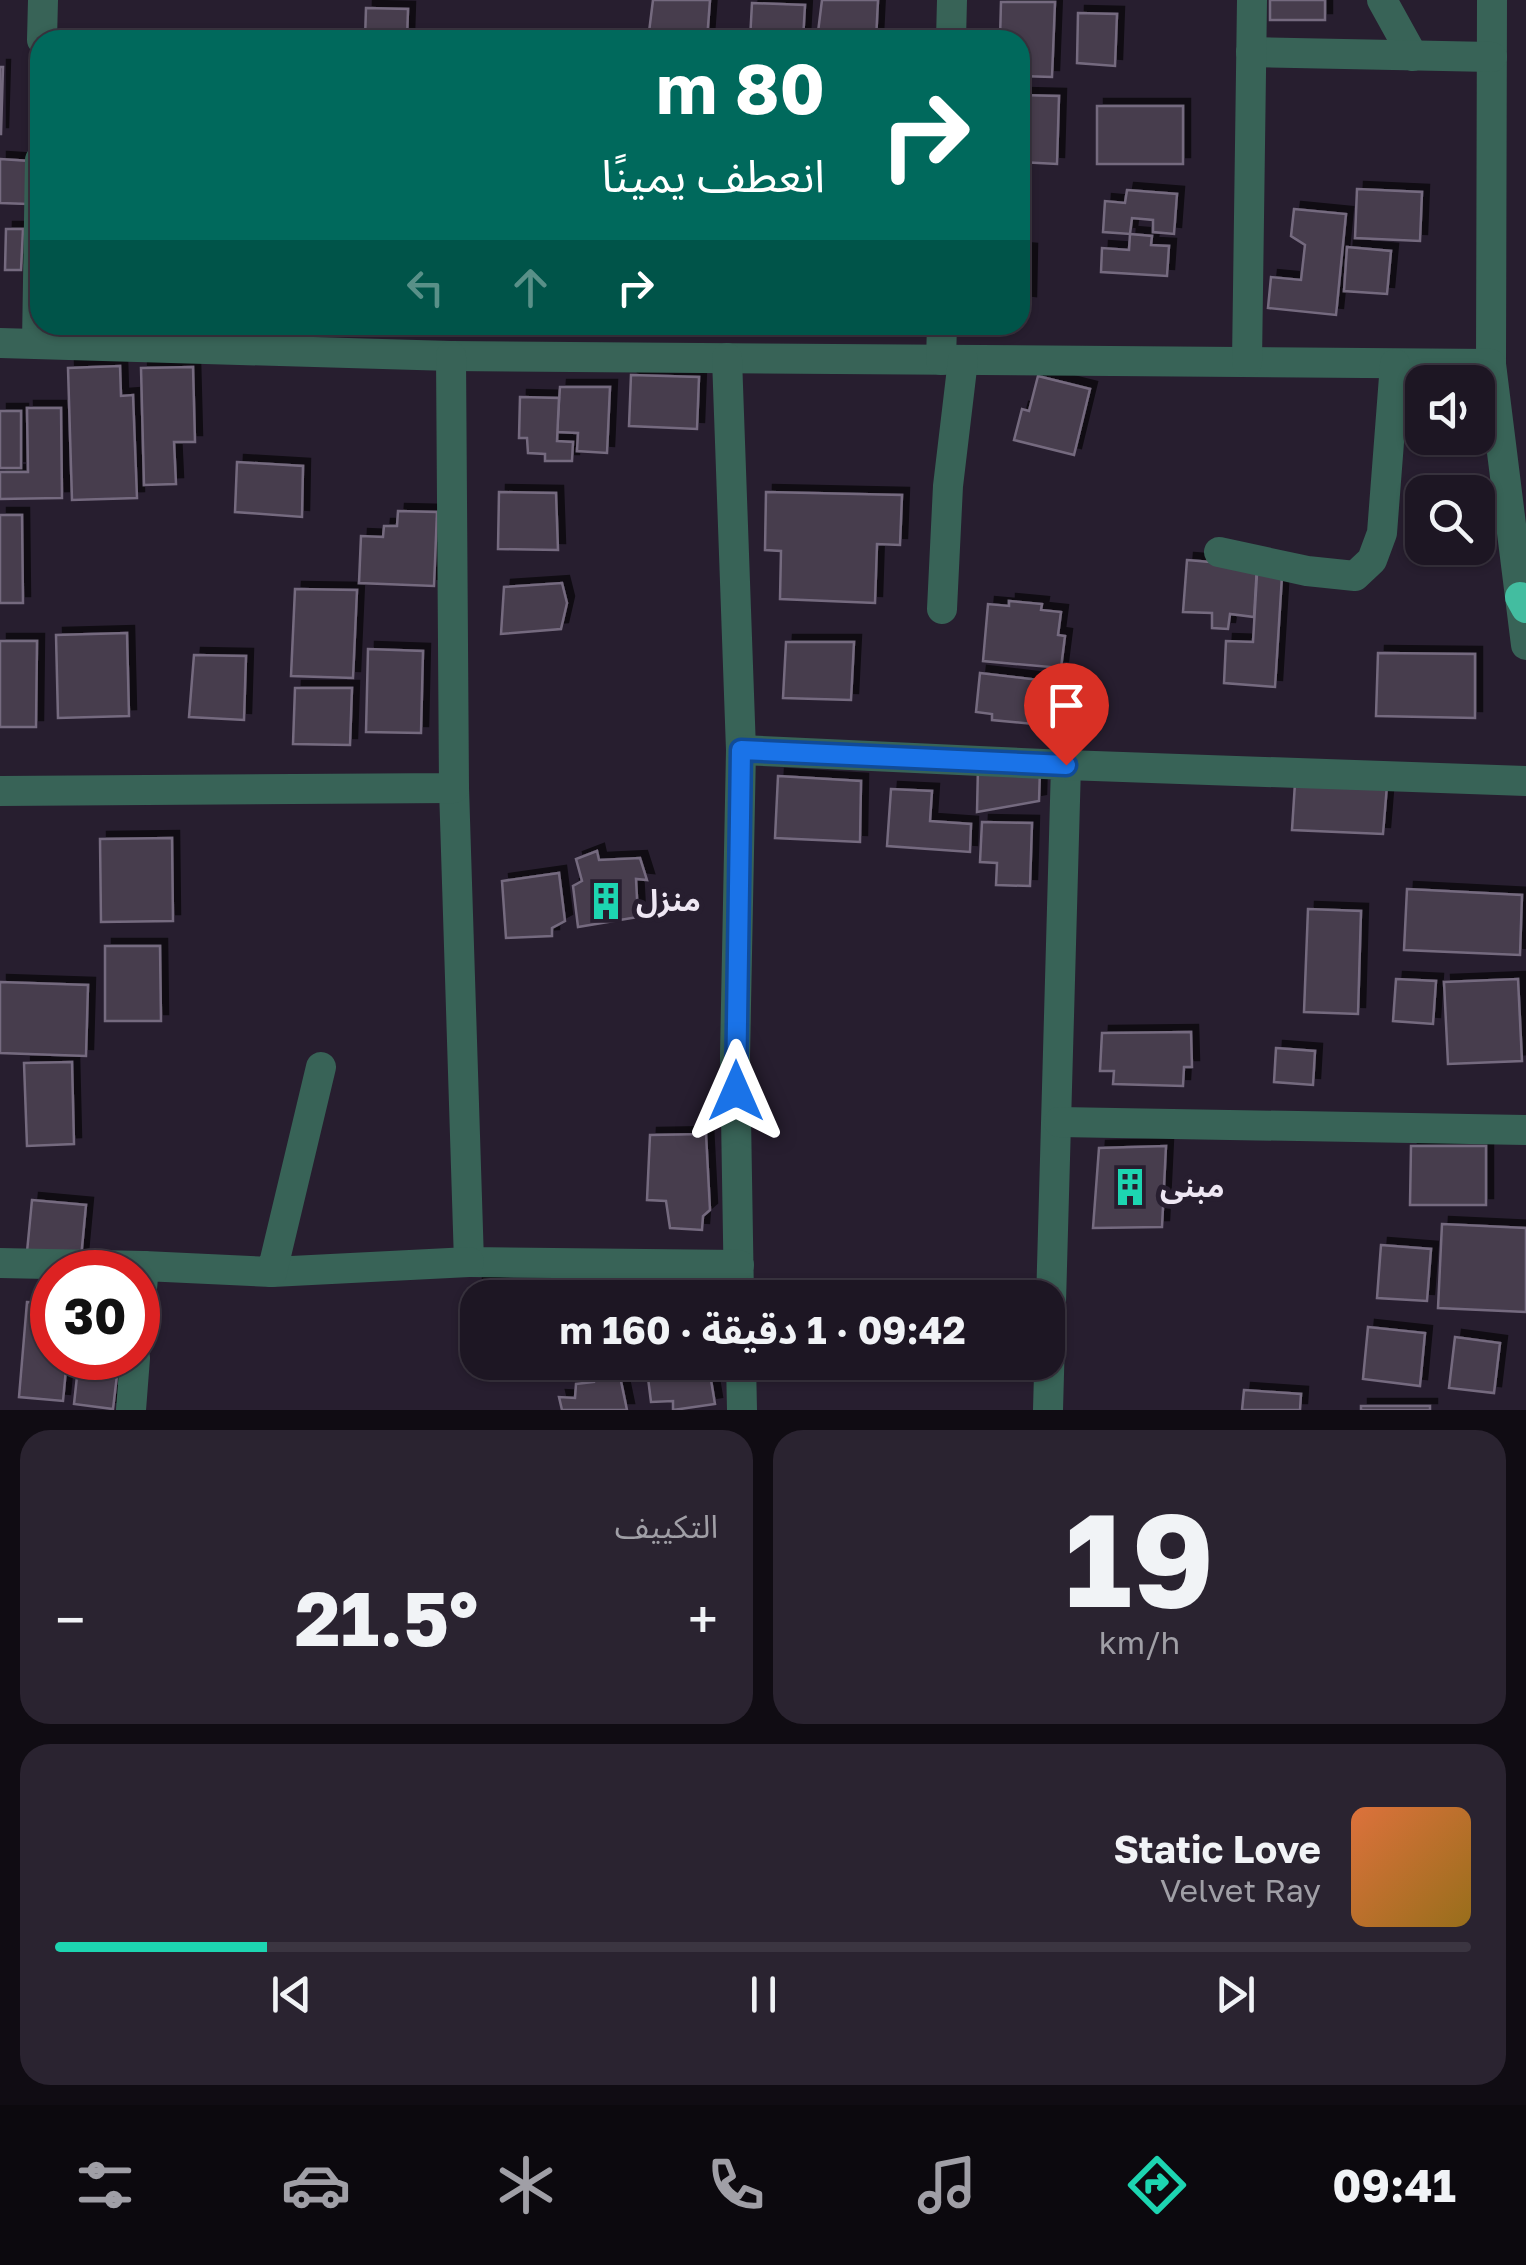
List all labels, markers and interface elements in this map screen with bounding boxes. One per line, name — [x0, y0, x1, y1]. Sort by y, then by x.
text: 80 m — [656, 45, 825, 129]
icon: right — [860, 70, 990, 200]
text: انعطف يمينًا — [601, 148, 825, 202]
icon: left — [398, 260, 453, 315]
icon: ahead — [503, 260, 558, 315]
icon: right — [608, 260, 663, 315]
map controls — [1405, 365, 1495, 565]
button: sound — [1405, 365, 1495, 455]
button: search — [1405, 475, 1495, 565]
pin — [1024, 663, 1109, 766]
icon: arrive — [1039, 678, 1094, 733]
building icon: منزل — [585, 880, 627, 922]
place label: منزل — [636, 882, 701, 918]
position arrow — [684, 1039, 788, 1143]
building icon: مبنى — [1109, 1166, 1151, 1208]
place label: مبنى — [1160, 1168, 1225, 1204]
speed limit sign: 30 — [30, 1250, 160, 1380]
text: 09:42 · 1 دقيقة · 160 m — [559, 1307, 966, 1352]
text: 19 — [1065, 1480, 1214, 1636]
text: التكييف — [615, 1507, 718, 1545]
text: 21.5° — [295, 1572, 478, 1663]
text: − — [55, 1586, 85, 1652]
text: + — [688, 1586, 718, 1652]
text: km/h — [1099, 1623, 1180, 1661]
text: Static Love — [1114, 1826, 1321, 1871]
text: Velvet Ray — [1160, 1871, 1321, 1909]
icon: previous — [264, 1967, 319, 2022]
icon: pause — [736, 1967, 791, 2022]
icon: next — [1208, 1967, 1263, 2022]
icon: filters — [70, 2150, 140, 2220]
icon: car — [281, 2150, 351, 2220]
icon: climate — [491, 2150, 561, 2220]
icon: phone — [701, 2150, 771, 2220]
icon: music — [912, 2150, 982, 2220]
icon: directions — [1122, 2150, 1192, 2220]
text: 09:41 — [1332, 2158, 1456, 2212]

